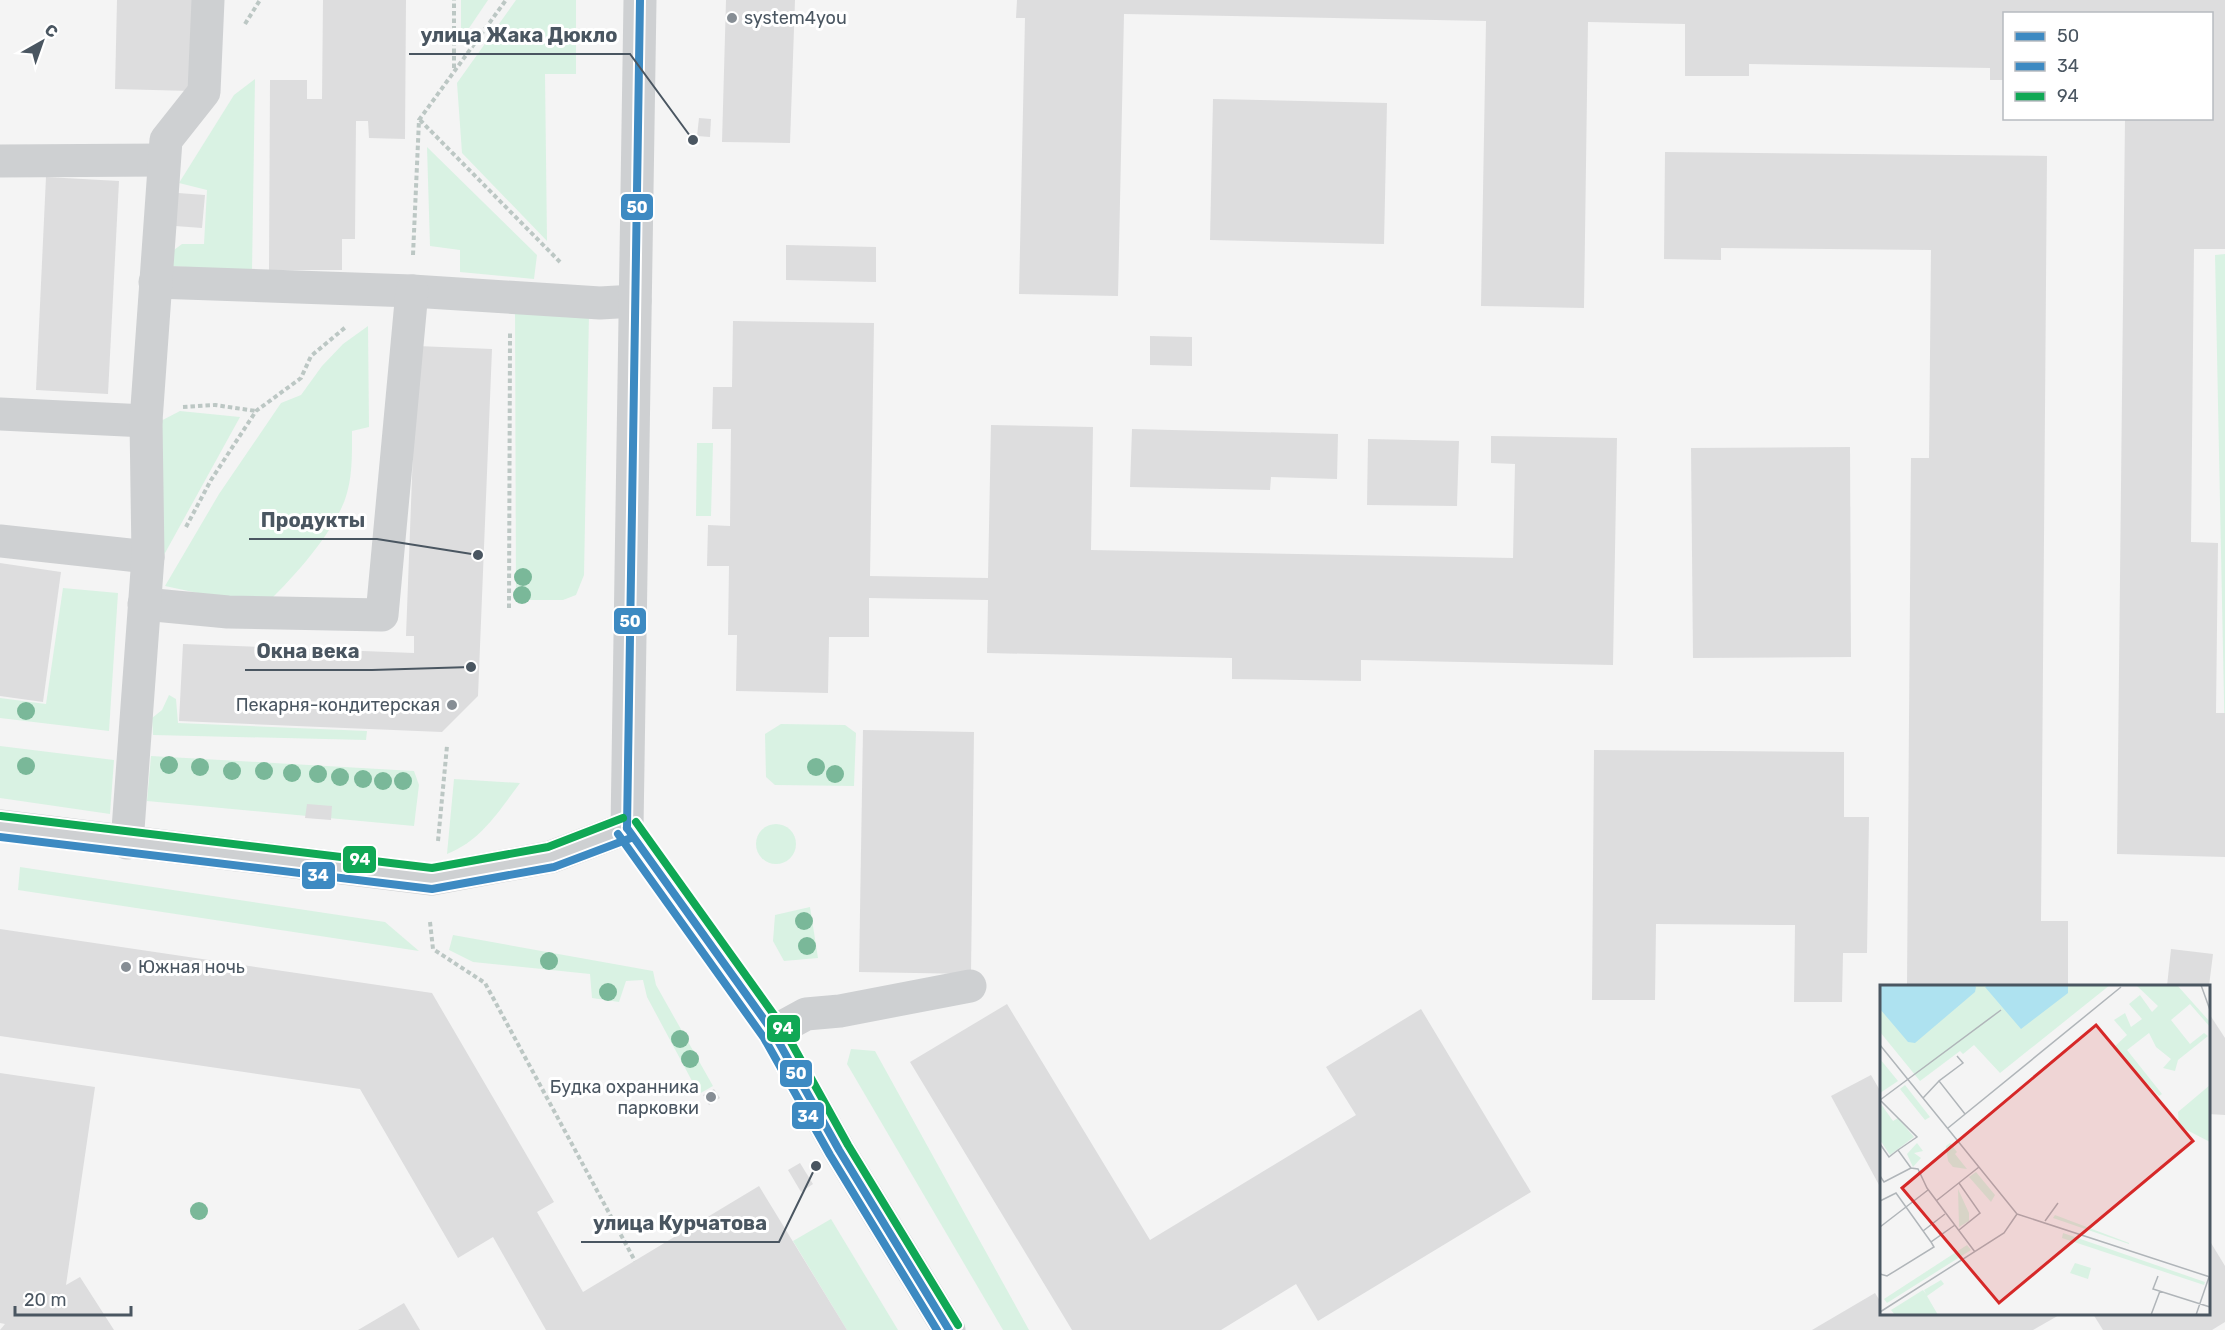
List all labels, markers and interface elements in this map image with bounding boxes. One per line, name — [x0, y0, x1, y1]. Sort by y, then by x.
place label: system4you — [744, 7, 847, 29]
marker: system4you — [725, 11, 739, 25]
north arrow — [12, 12, 72, 72]
legend — [2003, 12, 2213, 120]
callout: улица Жака Дюкло — [409, 16, 630, 54]
text: С — [41, 20, 62, 42]
text: улица Жака Дюкло — [421, 23, 617, 47]
text: 50 — [2057, 25, 2079, 47]
text: 34 — [2057, 55, 2079, 77]
text: 94 — [2057, 85, 2079, 107]
line badge: 50 — [620, 193, 654, 221]
text: 50 — [626, 198, 648, 217]
callout: Продукты — [249, 501, 377, 539]
text: Продукты — [261, 508, 365, 532]
line badge: 50 — [613, 607, 647, 635]
text: 50 — [619, 612, 641, 631]
callout: Окна века — [245, 632, 372, 670]
text: Окна века — [256, 639, 360, 663]
place label: Пекарня-кондитерская — [236, 694, 440, 716]
marker: Пекарня-кондитерская — [445, 698, 459, 712]
line badge: 94 — [342, 845, 377, 874]
text: 94 — [349, 850, 371, 869]
line badge: 34 — [301, 861, 336, 890]
text: 34 — [307, 866, 329, 885]
place label: Южная ночь — [138, 956, 245, 978]
marker: Южная ночь — [119, 960, 133, 974]
inset map — [1880, 985, 2210, 1315]
line badge: 94 — [766, 1014, 801, 1043]
text: 94 — [772, 1019, 794, 1038]
line badge: 50 — [779, 1059, 813, 1088]
text: 50 — [785, 1064, 807, 1083]
place label: Будка охранника парковки — [550, 1076, 699, 1119]
marker: Будка охранника парковки — [704, 1090, 718, 1104]
line badge: 34 — [791, 1101, 825, 1130]
text: 34 — [797, 1107, 819, 1126]
callout: улица Курчатова — [581, 1204, 779, 1242]
text: улица Курчатова — [593, 1211, 767, 1235]
scale bar — [15, 1279, 130, 1317]
text: 20 m — [24, 1289, 66, 1311]

